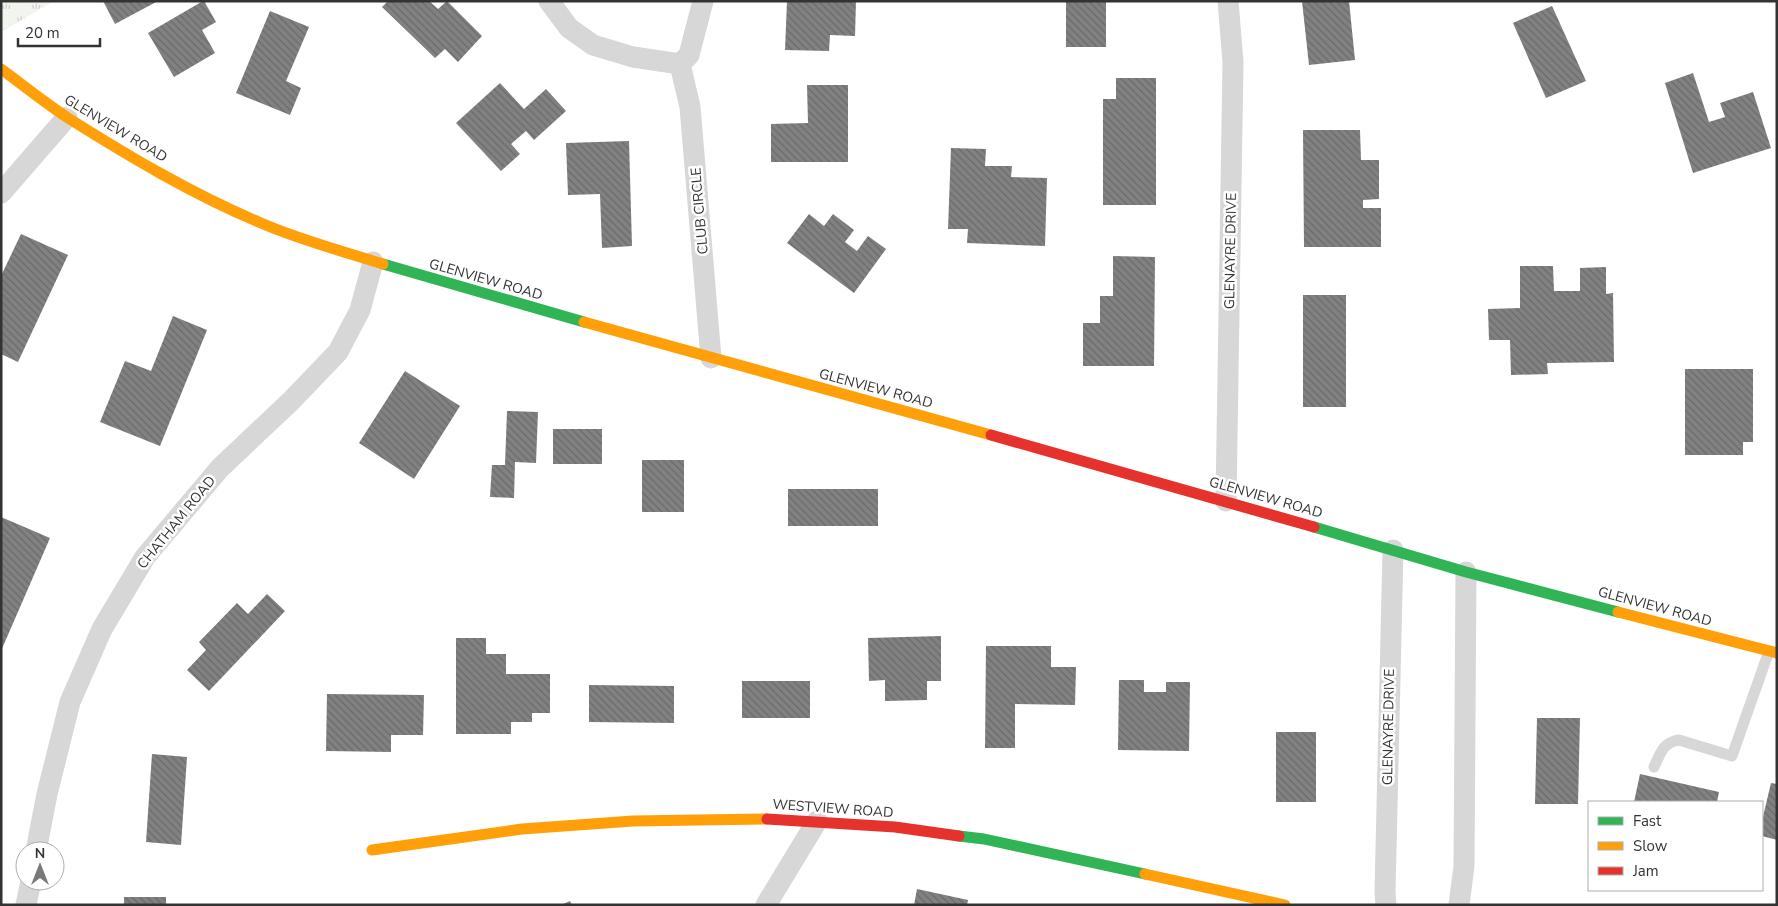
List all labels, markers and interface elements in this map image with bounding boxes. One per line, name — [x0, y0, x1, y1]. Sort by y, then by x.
scale bar — [18, 15, 100, 47]
text: 20 m — [25, 23, 60, 43]
street label: GLENVIEW ROAD — [61, 90, 171, 167]
street label: CLUB CIRCLE — [686, 167, 713, 255]
street label: GLENAYRE DRIVE — [1220, 193, 1241, 309]
street label: GLENVIEW ROAD — [427, 254, 545, 305]
street label: GLENVIEW ROAD — [817, 364, 935, 413]
street label: CHATHAM ROAD — [133, 472, 220, 573]
street label: GLENVIEW ROAD — [1207, 472, 1325, 523]
street label: GLENVIEW ROAD — [1596, 582, 1714, 631]
street label: GLENAYRE DRIVE — [1378, 669, 1399, 785]
street label: WESTVIEW ROAD — [772, 795, 894, 822]
legend — [1588, 801, 1763, 891]
text: Fast — [1633, 811, 1662, 831]
text: Slow — [1633, 836, 1668, 856]
north arrow — [15, 841, 65, 891]
text: N — [35, 844, 45, 863]
text: Jam — [1632, 861, 1659, 881]

